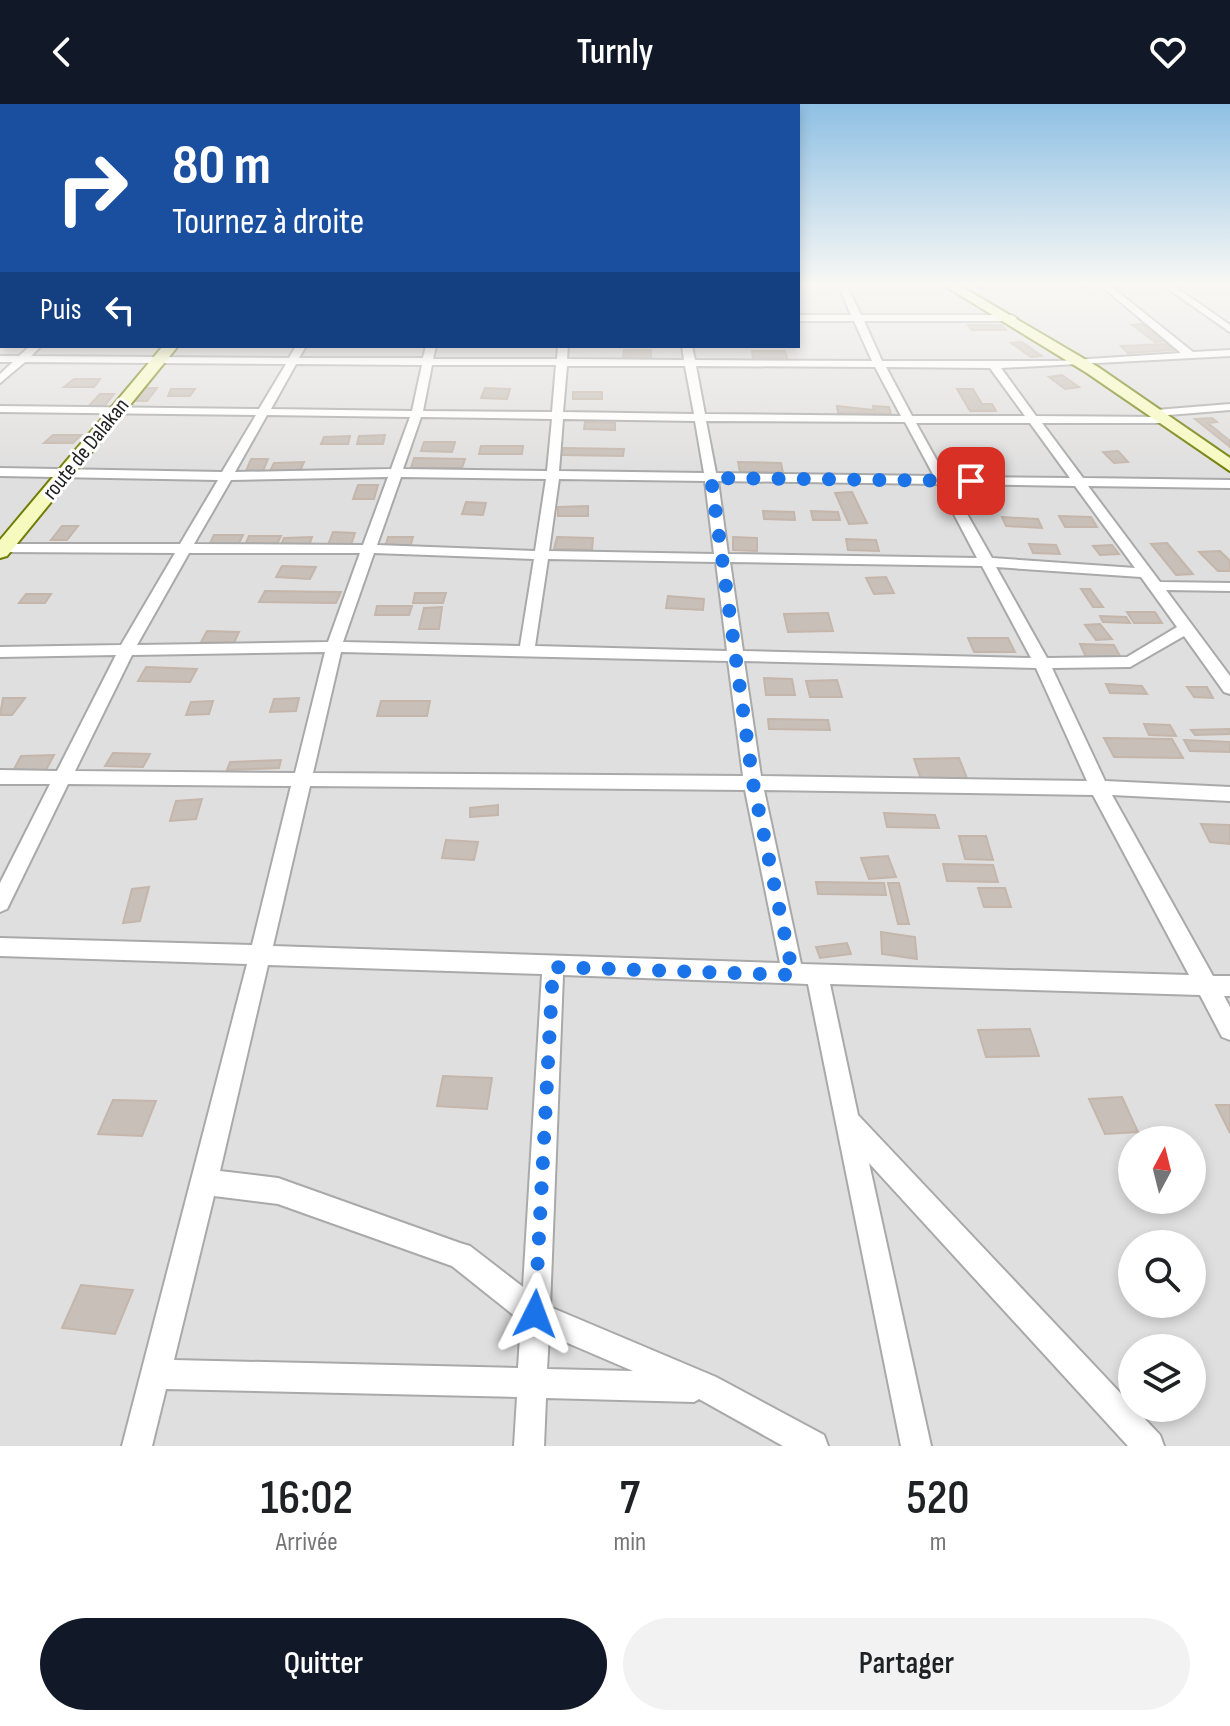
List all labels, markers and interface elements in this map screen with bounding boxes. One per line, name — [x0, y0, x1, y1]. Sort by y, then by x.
icon: back — [40, 30, 84, 74]
icon: heart — [1146, 30, 1190, 74]
text: Turnly — [577, 31, 653, 74]
text: 80 m — [172, 133, 271, 200]
icon: right — [40, 136, 144, 240]
text: Tournez à droite — [172, 201, 364, 244]
icon: left — [98, 288, 142, 332]
text: Puis — [40, 292, 82, 328]
street label: route de Dalakan — [37, 393, 135, 505]
pin — [937, 447, 1005, 515]
icon: arrive — [949, 459, 993, 503]
north arrow — [1118, 1126, 1206, 1214]
map controls — [1118, 1126, 1206, 1422]
button: search — [1118, 1230, 1206, 1318]
position arrow — [493, 1272, 577, 1356]
button: layers — [1118, 1334, 1206, 1422]
text: 16:02 — [260, 1470, 353, 1527]
text: 7 — [620, 1470, 640, 1527]
text: 520 — [907, 1470, 970, 1527]
text: Arrivée — [276, 1527, 338, 1558]
text: min — [613, 1527, 646, 1558]
text: m — [930, 1527, 946, 1558]
button: Quitter — [40, 1618, 607, 1710]
button: Partager — [623, 1618, 1190, 1710]

